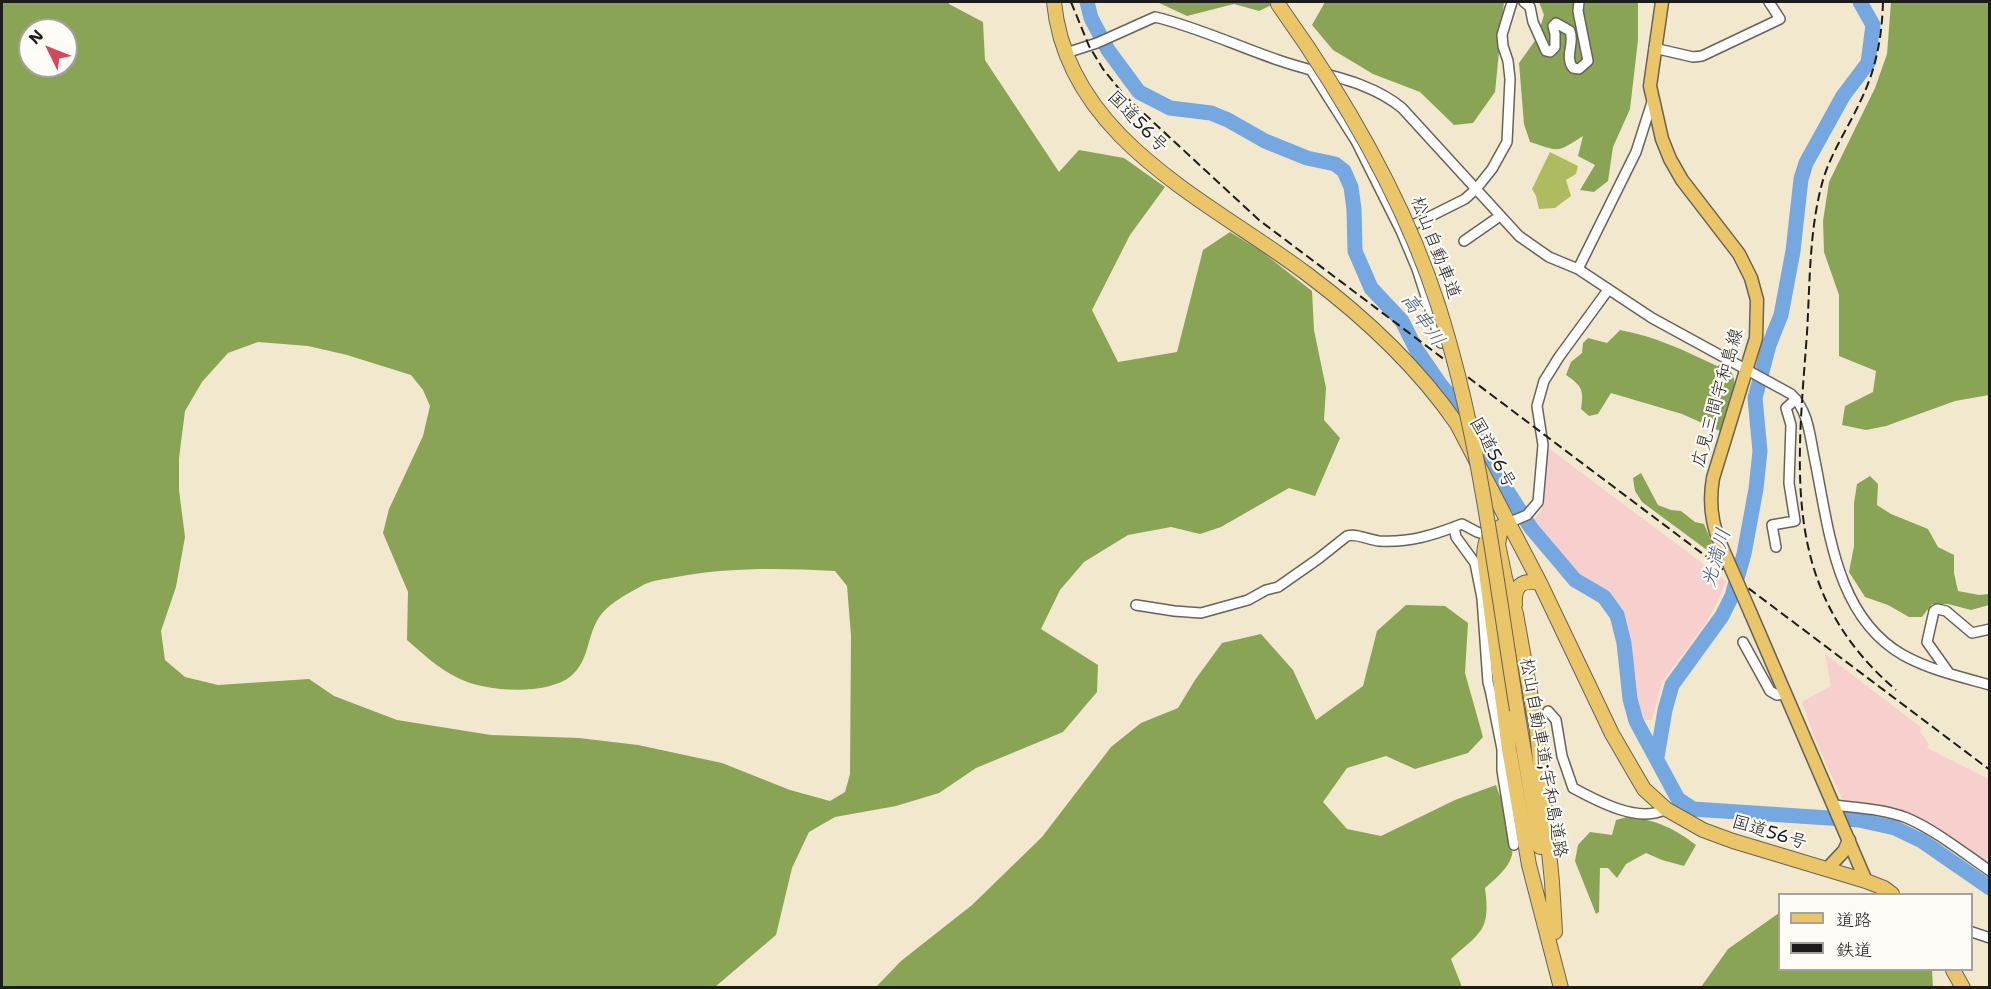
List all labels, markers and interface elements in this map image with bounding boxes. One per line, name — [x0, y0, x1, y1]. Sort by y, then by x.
north arrow — [18, 18, 78, 78]
text: N — [24, 25, 48, 49]
street label: 国道56号 — [1102, 87, 1172, 157]
street label: 松山自動車道 — [1406, 194, 1464, 302]
water label: 高串川 — [1395, 289, 1449, 351]
street label: 広見三間宇和島線 — [1688, 326, 1748, 470]
street label: 国道56号 — [1464, 414, 1520, 492]
water label: 光満川 — [1697, 526, 1737, 590]
street label: 松山自動車道;宇和島道路 — [1515, 656, 1571, 860]
street label: 国道56号 — [1729, 811, 1809, 855]
legend — [1778, 893, 1973, 971]
text: 道路 — [1836, 908, 1872, 932]
text: 鉄道 — [1836, 938, 1872, 962]

